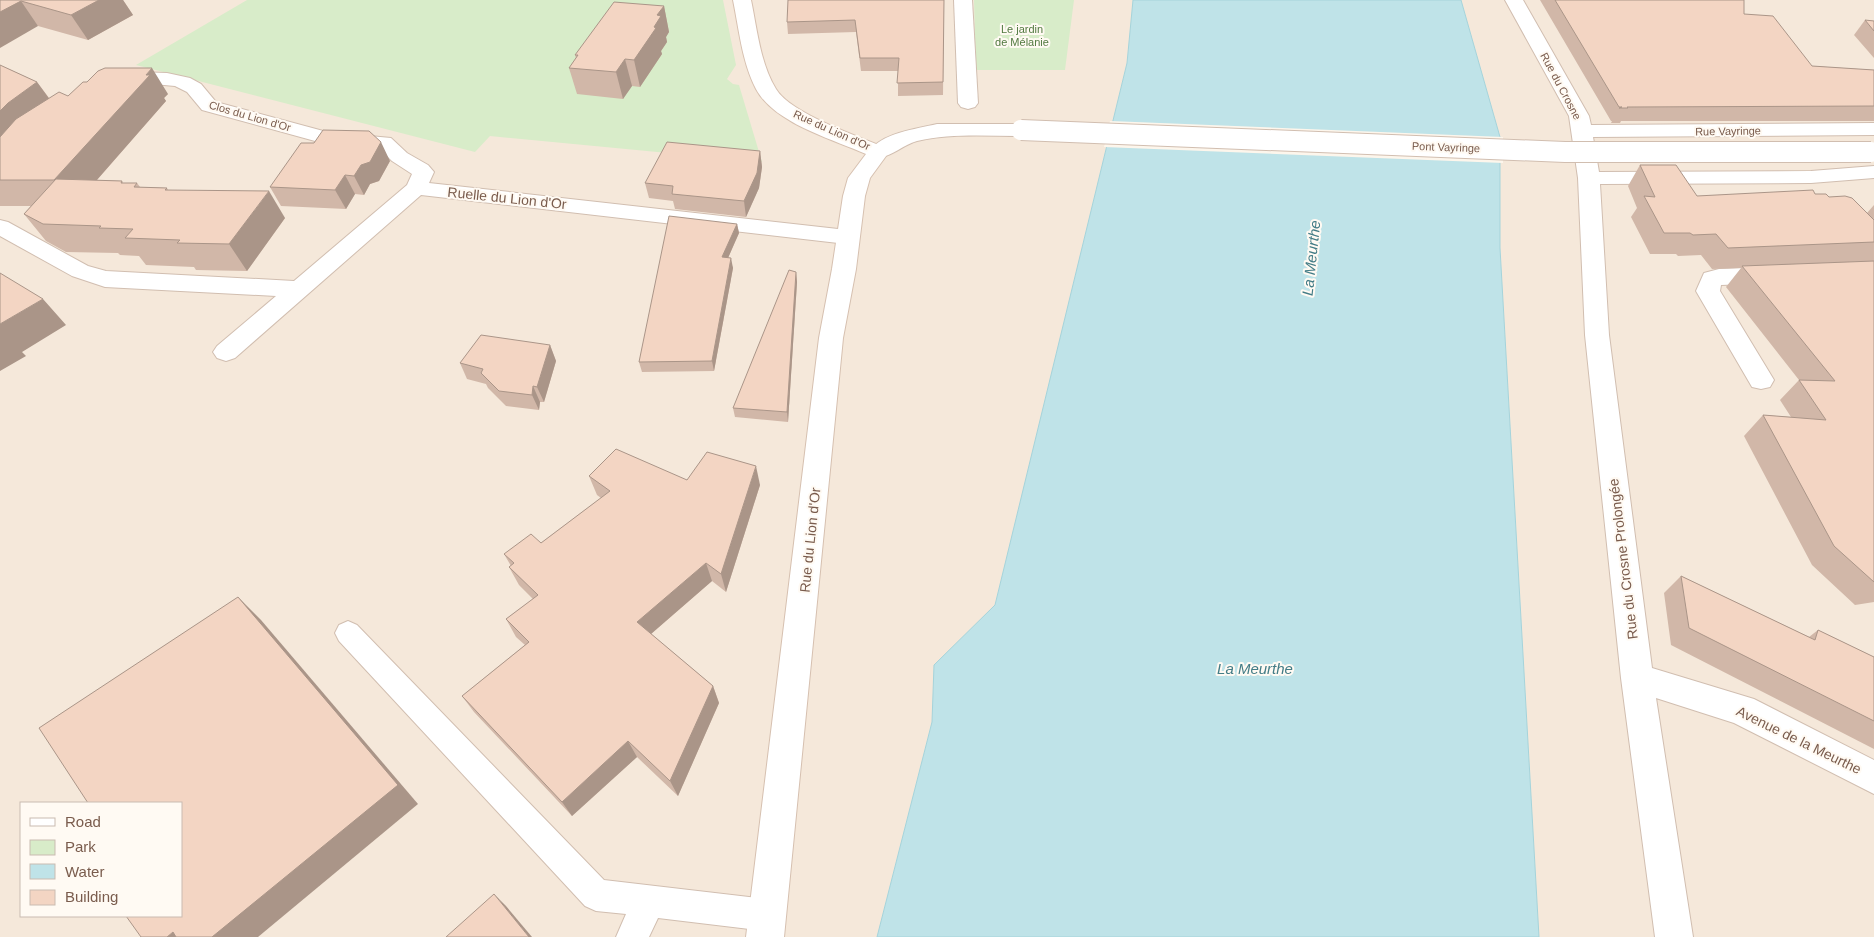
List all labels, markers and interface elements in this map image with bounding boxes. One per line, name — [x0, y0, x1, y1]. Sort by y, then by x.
park label: Le jardin de Mélanie — [995, 23, 1049, 48]
street label: Rue du Crosne — [1538, 51, 1584, 121]
street label: Clos du Lion d'Or — [208, 99, 293, 134]
street label: Rue du Lion d'Or — [792, 108, 873, 152]
street label: Rue Vayringe — [1695, 124, 1761, 138]
street label: Pont Vayringe — [1412, 140, 1480, 154]
street label: Ruelle du Lion d'Or — [447, 184, 568, 212]
water label: La Meurthe — [1299, 219, 1323, 297]
street label: Rue du Crosne Prolongée — [1605, 477, 1641, 640]
street label: Rue du Lion d'Or — [797, 486, 824, 593]
water label: La Meurthe — [1217, 660, 1293, 677]
street label: Avenue de la Meurthe — [1734, 703, 1864, 777]
legend — [20, 802, 182, 917]
text: Road — [65, 813, 101, 830]
text: Park — [65, 838, 96, 855]
text: Water — [65, 863, 104, 880]
text: Building — [65, 888, 118, 905]

